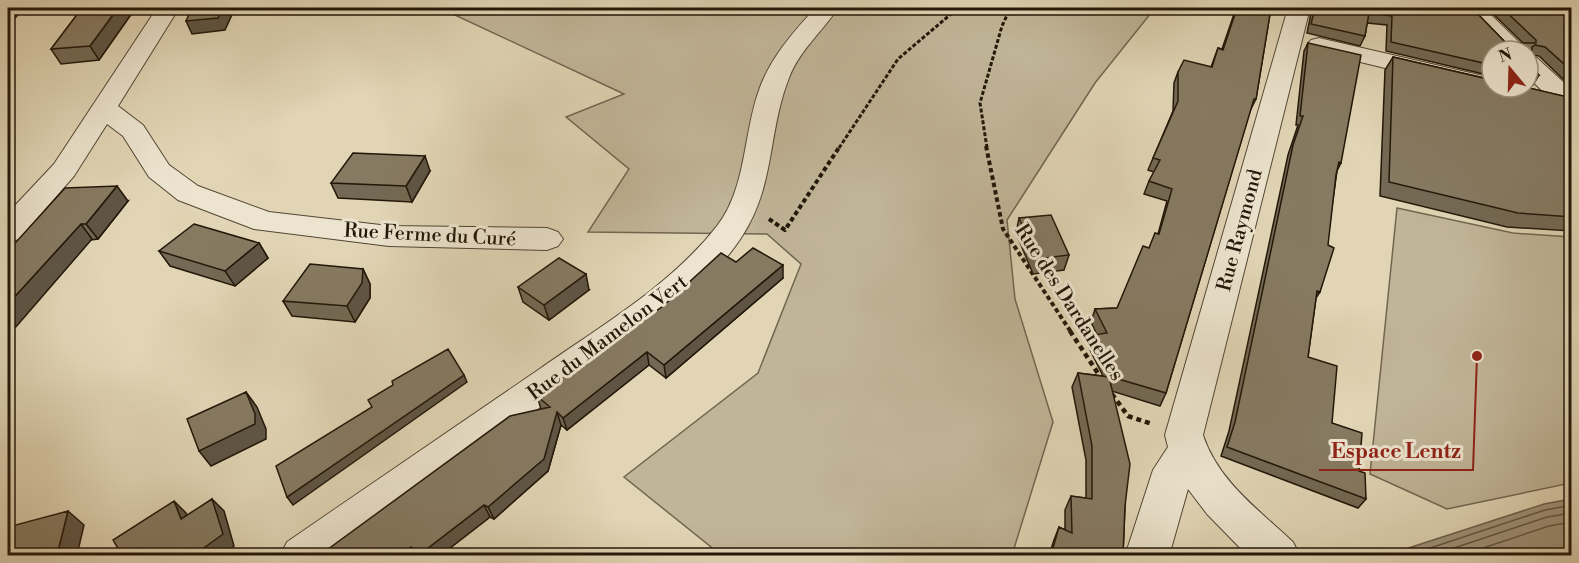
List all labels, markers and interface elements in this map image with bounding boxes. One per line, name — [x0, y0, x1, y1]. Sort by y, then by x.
north arrow — [1480, 39, 1540, 99]
text: N — [1496, 44, 1515, 67]
street label: Rue Raymond — [1212, 166, 1269, 294]
street label: Rue Ferme du Curé — [343, 218, 517, 253]
street label: Rue des Dardanelles — [1009, 220, 1129, 386]
street label: Rue du Mamelon Vert — [523, 270, 693, 407]
callout: Espace Lentz — [1319, 431, 1473, 470]
text: Espace Lentz — [1331, 439, 1461, 465]

